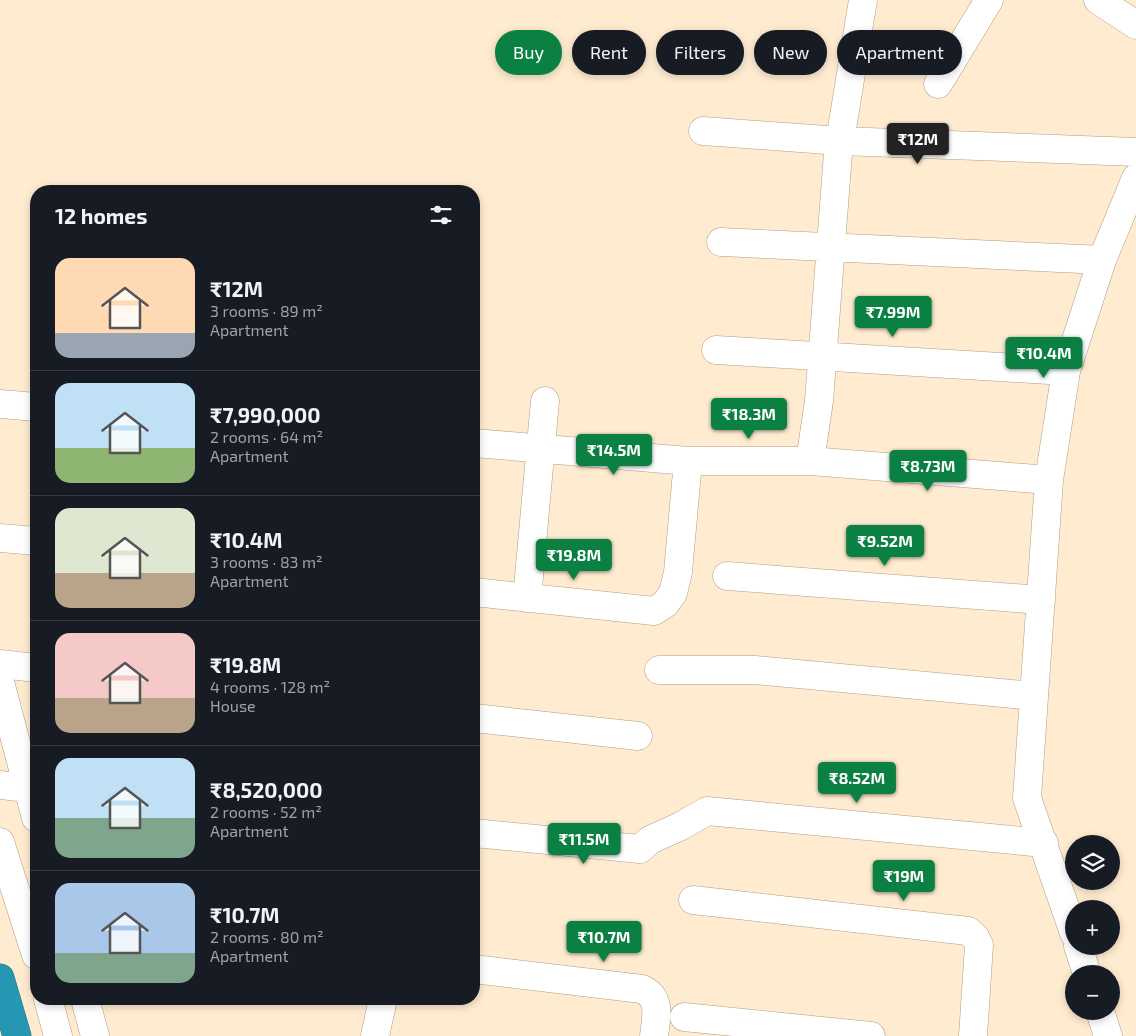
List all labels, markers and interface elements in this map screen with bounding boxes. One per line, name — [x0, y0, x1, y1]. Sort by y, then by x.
chip: Buy — [495, 30, 562, 75]
chip: Rent — [572, 30, 646, 75]
chip: Filters — [656, 30, 744, 75]
chip: New — [754, 30, 827, 75]
chip: Apartment — [837, 30, 962, 75]
pin: ₹12M — [888, 122, 948, 165]
text: ₹12M — [898, 129, 938, 148]
icon: filters — [427, 201, 455, 229]
text: 12 homes — [55, 203, 147, 228]
text: ₹12M — [210, 276, 263, 301]
icon: home — [95, 278, 155, 338]
pin: ₹7.99M — [852, 296, 934, 338]
text: 3 rooms · 89 m² — [210, 301, 323, 320]
text: ₹7.99M — [866, 302, 920, 321]
text: Apartment — [210, 320, 289, 339]
pin: ₹10.4M — [1003, 336, 1085, 379]
text: ₹10.4M — [1016, 343, 1072, 362]
pin: ₹18.3M — [708, 398, 790, 440]
text: ₹7,990,000 — [210, 402, 321, 427]
icon: home — [95, 403, 155, 463]
text: ₹18.3M — [722, 404, 776, 423]
text: 2 rooms · 64 m² — [210, 427, 323, 446]
pin: ₹14.5M — [573, 434, 655, 476]
text: ₹14.5M — [587, 440, 641, 459]
text: Apartment — [210, 446, 289, 465]
pin: ₹8.73M — [887, 450, 969, 492]
text: ₹8.73M — [901, 456, 955, 475]
pin: ₹9.52M — [844, 524, 926, 567]
text: ₹10.4M — [210, 527, 282, 552]
icon: home — [95, 528, 155, 588]
text: ₹9.52M — [857, 531, 913, 550]
pin: ₹19.8M — [533, 538, 615, 581]
text: ₹19.8M — [547, 545, 601, 564]
text: 3 rooms · 83 m² — [210, 552, 323, 571]
text: Apartment — [210, 571, 289, 590]
text: ₹19.8M — [210, 652, 281, 677]
icon: home — [95, 653, 155, 713]
text: 4 rooms · 128 m² — [210, 677, 330, 696]
text: House — [210, 696, 256, 715]
pin: ₹8.52M — [816, 762, 898, 804]
text: ₹8.52M — [829, 768, 885, 787]
text: ₹8,520,000 — [210, 777, 322, 802]
icon: home — [95, 778, 155, 838]
text: 2 rooms · 52 m² — [210, 802, 322, 821]
text: Apartment — [210, 821, 289, 840]
pin: ₹11.5M — [543, 822, 625, 865]
text: ₹11.5M — [559, 829, 609, 848]
map controls — [1065, 835, 1120, 1020]
button: layers — [1065, 835, 1120, 890]
pin: ₹19M — [874, 860, 934, 902]
text: ₹19M — [884, 866, 924, 885]
button: + — [1065, 900, 1120, 955]
text: ₹10.7M — [210, 902, 279, 927]
icon: home — [95, 903, 155, 963]
pin: ₹10.7M — [563, 920, 645, 963]
text: 2 rooms · 80 m² — [210, 927, 324, 946]
text: ₹10.7M — [578, 927, 630, 946]
text: Apartment — [210, 946, 289, 965]
button: − — [1065, 965, 1120, 1020]

